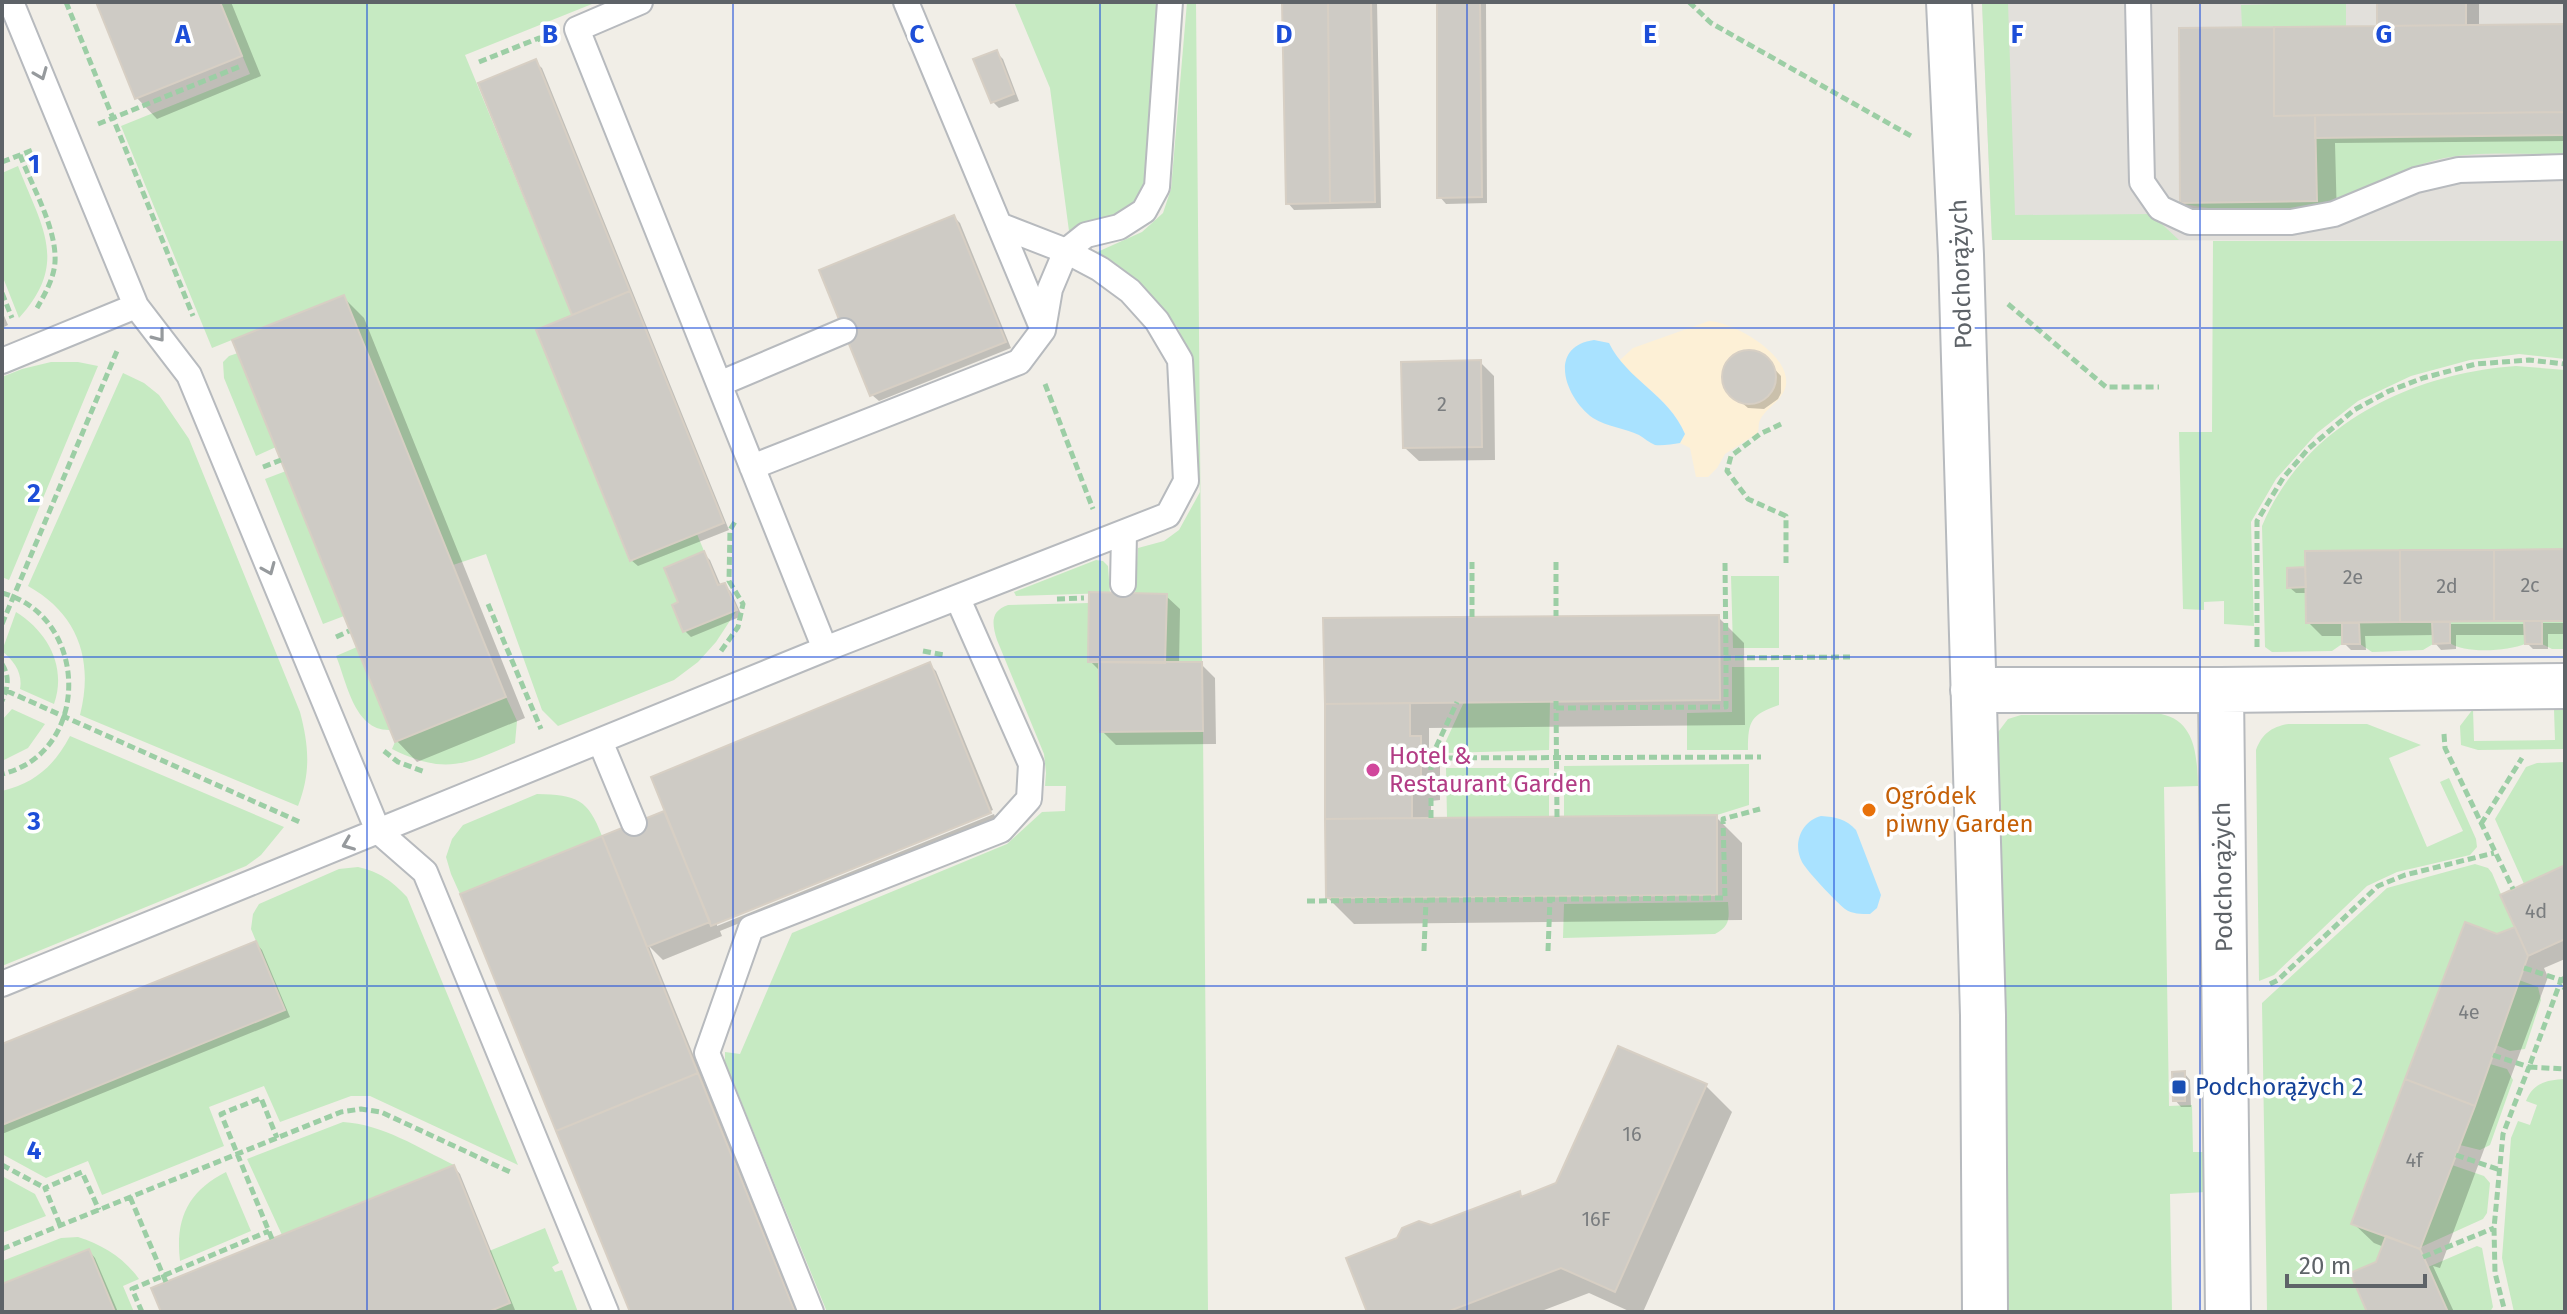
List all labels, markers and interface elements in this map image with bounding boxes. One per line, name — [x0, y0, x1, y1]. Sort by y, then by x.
text: A — [174, 19, 191, 50]
text: B — [542, 19, 558, 50]
text: C — [910, 19, 925, 50]
text: D — [1276, 19, 1293, 50]
text: E — [1643, 19, 1657, 50]
text: F — [2011, 19, 2024, 50]
text: G — [2376, 19, 2392, 50]
one-way arrow — [31, 66, 48, 80]
text: 1 — [28, 149, 40, 180]
street label: Podchorążych — [1944, 198, 1978, 350]
one-way arrow — [149, 327, 163, 342]
house number: 2 — [1437, 392, 1447, 416]
text: 2 — [27, 478, 41, 509]
one-way arrow — [260, 561, 276, 575]
house number: 2e — [2343, 565, 2363, 589]
house number: 2c — [2520, 573, 2540, 597]
house number: 2d — [2436, 574, 2458, 598]
place label: Hotel & Restaurant Garden — [1389, 742, 1592, 798]
marker: Hotel & Restaurant Garden — [1364, 761, 1382, 779]
place label: Ogródek piwny Garden — [1885, 782, 2034, 838]
marker: Ogródek piwny Garden — [1860, 801, 1878, 819]
street label: Podchorążych — [2208, 802, 2238, 952]
text: 3 — [26, 806, 41, 837]
one-way arrow — [342, 834, 356, 850]
house number: 4d — [2525, 899, 2547, 923]
house number: 4e — [2458, 1000, 2480, 1024]
place label: Podchorążych 2 — [2195, 1073, 2364, 1101]
marker: Podchorążych 2 — [2170, 1078, 2188, 1096]
house number: 16 — [1622, 1122, 1642, 1146]
text: 4 — [27, 1135, 42, 1166]
house number: 4f — [2405, 1148, 2424, 1172]
house number: 16F — [1581, 1207, 1611, 1231]
scale bar — [2287, 1238, 2425, 1288]
text: 20 m — [2299, 1252, 2351, 1280]

